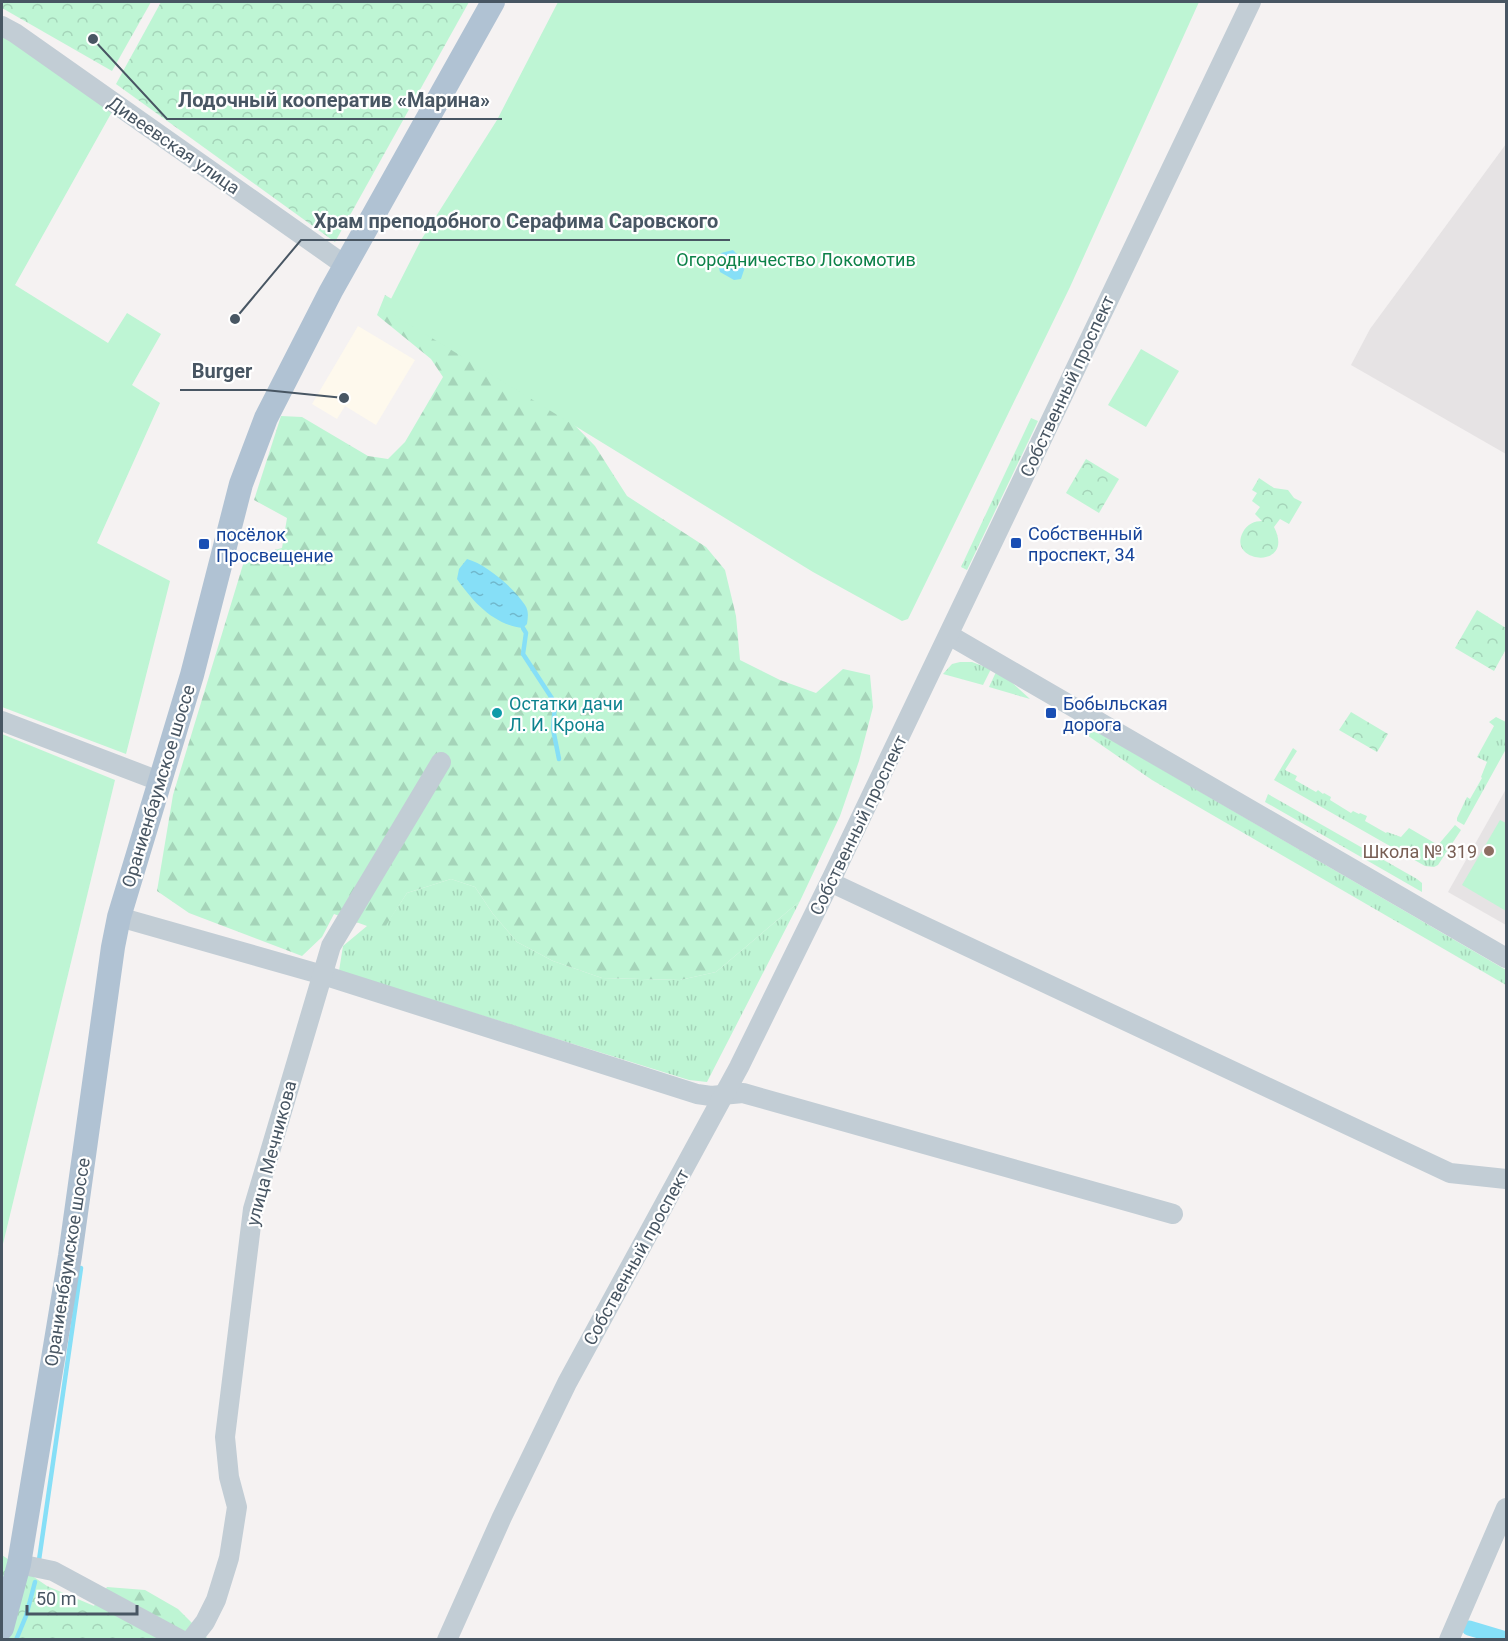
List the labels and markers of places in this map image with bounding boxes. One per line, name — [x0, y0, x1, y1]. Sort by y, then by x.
callout: Лодочный кооператив «Марина» — [167, 81, 502, 119]
callout: Храм преподобного Серафима Саровского — [301, 202, 730, 240]
callout: Burger — [180, 352, 265, 390]
place label: Собственный проспект, 34 — [1028, 523, 1143, 565]
place label: посёлок Просвещение — [216, 524, 333, 566]
marker: Собственный проспект, 34 — [1009, 536, 1023, 550]
marker: посёлок Просвещение — [197, 537, 211, 551]
place label: Остатки дачи Л. И. Крона — [509, 693, 623, 735]
place label: Бобыльская дорога — [1063, 693, 1168, 735]
marker: Остатки дачи Л. И. Крона — [490, 706, 504, 720]
marker: Бобыльская дорога — [1044, 706, 1058, 720]
place label: Школа № 319 — [1362, 841, 1477, 862]
marker: Школа № 319 — [1482, 844, 1496, 858]

